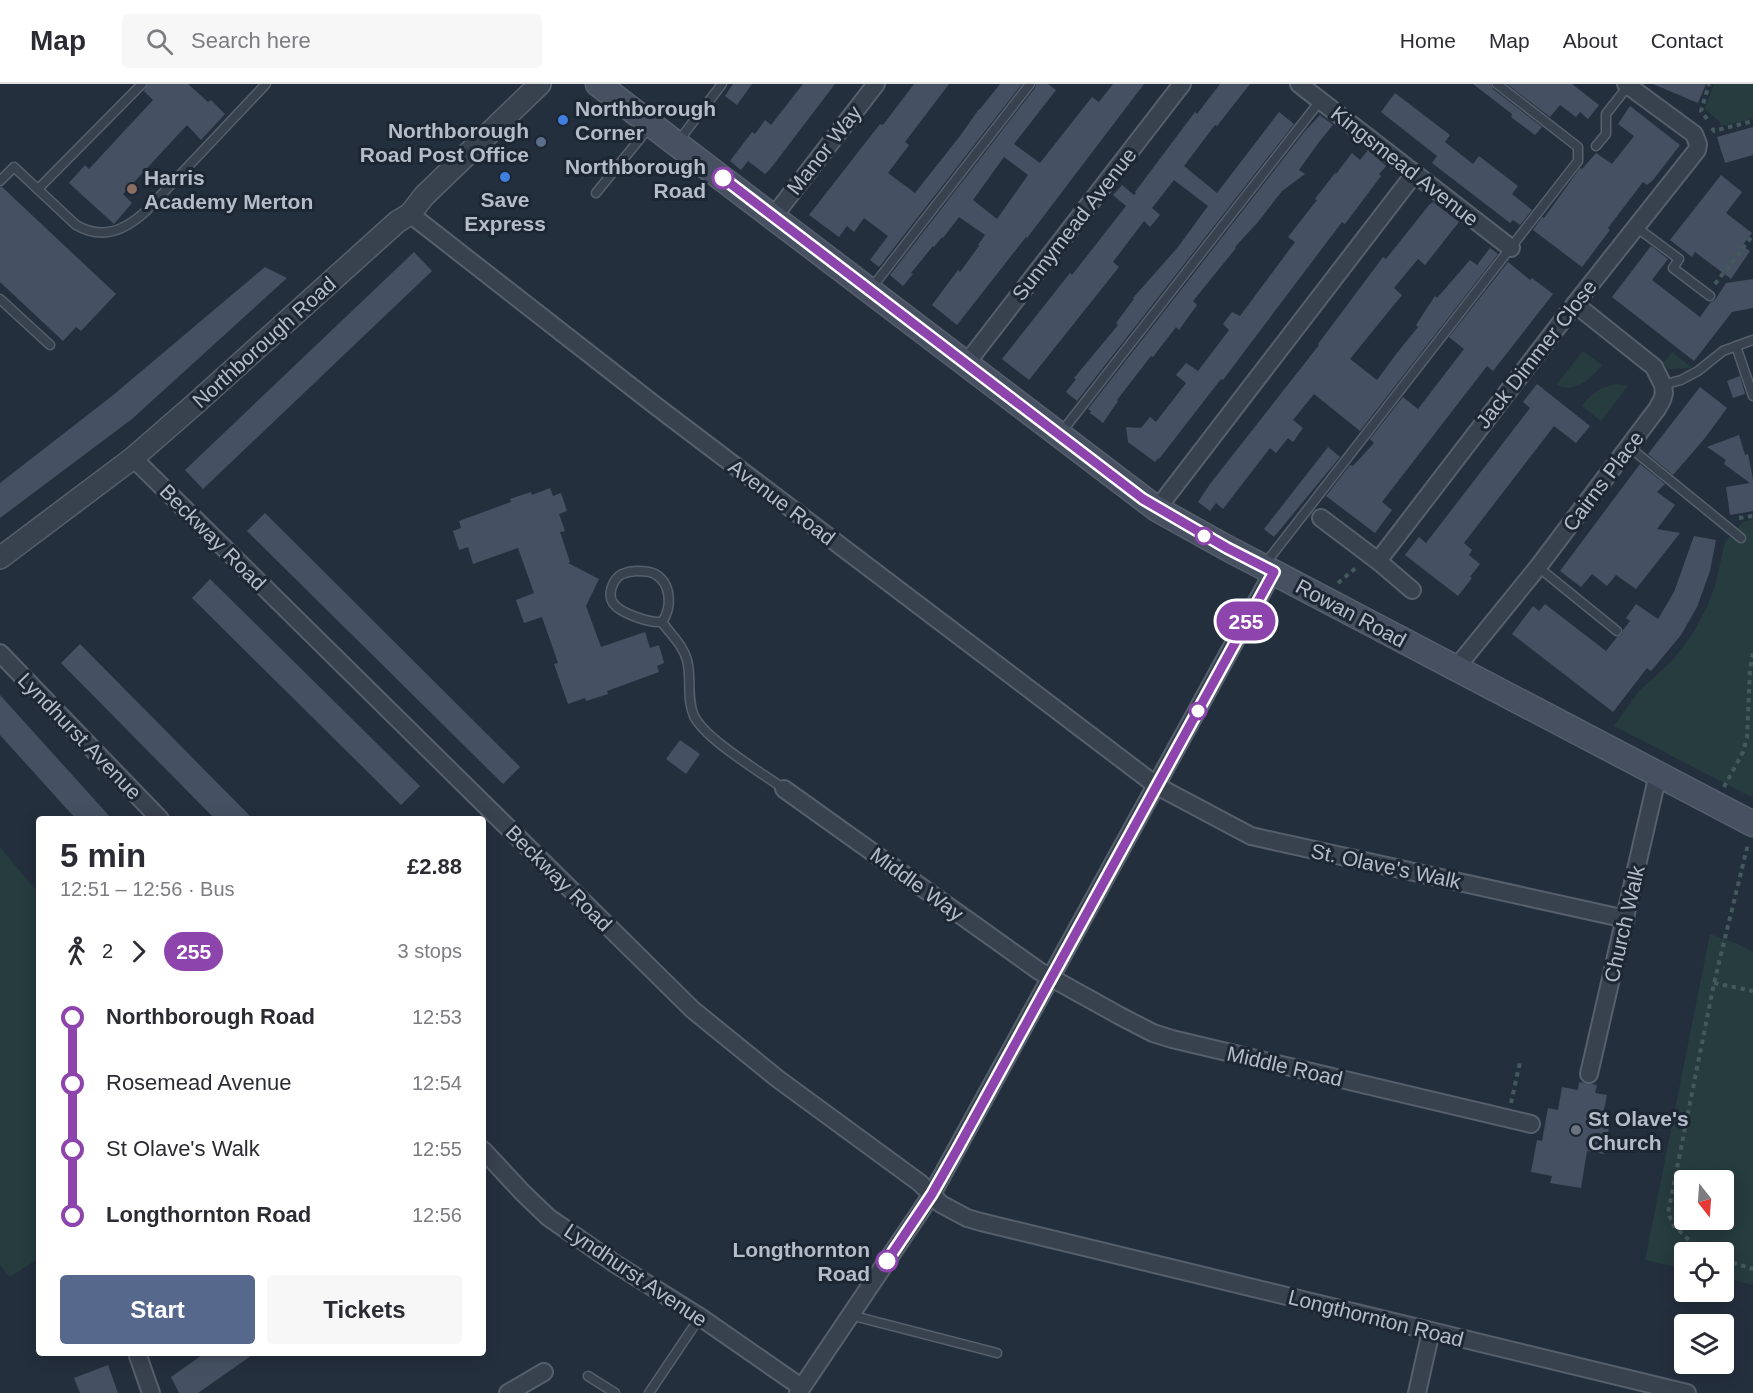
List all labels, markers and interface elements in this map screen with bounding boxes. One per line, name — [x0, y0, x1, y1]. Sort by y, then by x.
search box — [122, 14, 542, 68]
text: Map — [30, 25, 86, 56]
icon: search — [143, 25, 176, 58]
text: Search here — [191, 28, 311, 53]
text: Home — [1400, 29, 1456, 52]
text: Map — [1489, 29, 1530, 52]
text: About — [1563, 29, 1618, 52]
text: Contact — [1651, 29, 1723, 52]
place label: Northborough Corner — [575, 97, 716, 144]
street label: Manor Way — [782, 101, 866, 199]
street label: Kingsmead Avenue — [1327, 101, 1483, 231]
marker: Northborough Corner — [556, 113, 570, 127]
place label: Northborough Road Post Office — [360, 119, 529, 166]
marker: Northborough Road Post Office — [534, 135, 548, 149]
street label: Sunnymead Avenue — [1007, 143, 1141, 305]
place label: Northborough Road — [565, 155, 706, 202]
place label: Harris Academy Merton — [144, 166, 313, 213]
marker: Northborough Road — [712, 167, 734, 189]
marker: Save Express — [498, 170, 512, 184]
marker: Harris Academy Merton — [125, 182, 139, 196]
place label: Save Express — [464, 188, 546, 235]
street label: Northborough Road — [188, 272, 340, 412]
street label: Jack Dimmer Close — [1471, 275, 1601, 433]
street label: Cairns Place — [1558, 427, 1648, 535]
street label: Avenue Road — [724, 455, 840, 549]
street label: Beckway Road — [155, 479, 271, 595]
unlabelled marker — [1195, 527, 1213, 545]
street label: Rowan Road — [1292, 574, 1410, 652]
line badge: 255 — [1212, 602, 1280, 640]
text: 255 — [1228, 610, 1264, 633]
street label: Lyndhurst Avenue — [14, 668, 146, 804]
unlabelled marker — [1189, 702, 1207, 720]
street label: Beckway Road — [501, 820, 617, 936]
text: 5 min — [60, 837, 146, 874]
street label: St. Olave's Walk — [1309, 839, 1464, 893]
street label: Middle Way — [866, 843, 968, 926]
text: £2.88 — [407, 854, 462, 879]
street label: Church Walk — [1599, 863, 1649, 985]
text: 12:51 – 12:56 · Bus — [60, 878, 235, 900]
icon: walk — [60, 935, 93, 968]
icon: forward — [122, 935, 155, 968]
text: 2 — [102, 940, 113, 962]
text: 255 — [176, 940, 211, 963]
text: 3 stops — [398, 940, 462, 962]
text: Northborough Road — [106, 1004, 315, 1029]
text: 12:53 — [412, 1006, 462, 1028]
street label: Middle Road — [1225, 1042, 1345, 1090]
text: Rosemead Avenue — [106, 1070, 292, 1095]
text: 12:54 — [412, 1072, 462, 1094]
place label: St Olave's Church — [1588, 1107, 1689, 1154]
marker: St Olave's Church — [1569, 1123, 1583, 1137]
text: St Olave's Walk — [106, 1136, 260, 1161]
text: 12:55 — [412, 1138, 462, 1160]
north arrow — [1674, 1170, 1734, 1230]
map controls — [1674, 1170, 1734, 1374]
text: Longthornton Road — [106, 1202, 311, 1227]
text: 12:56 — [412, 1204, 462, 1226]
street label: Lyndhurst Avenue — [560, 1219, 712, 1331]
place label: Longthornton Road — [732, 1238, 870, 1285]
button: locate — [1674, 1242, 1734, 1302]
marker: Longthornton Road — [876, 1250, 898, 1272]
button: Start — [60, 1275, 255, 1344]
button: Tickets — [267, 1275, 462, 1344]
street label: Longthornton Road — [1286, 1285, 1466, 1351]
button: layers — [1674, 1314, 1734, 1374]

